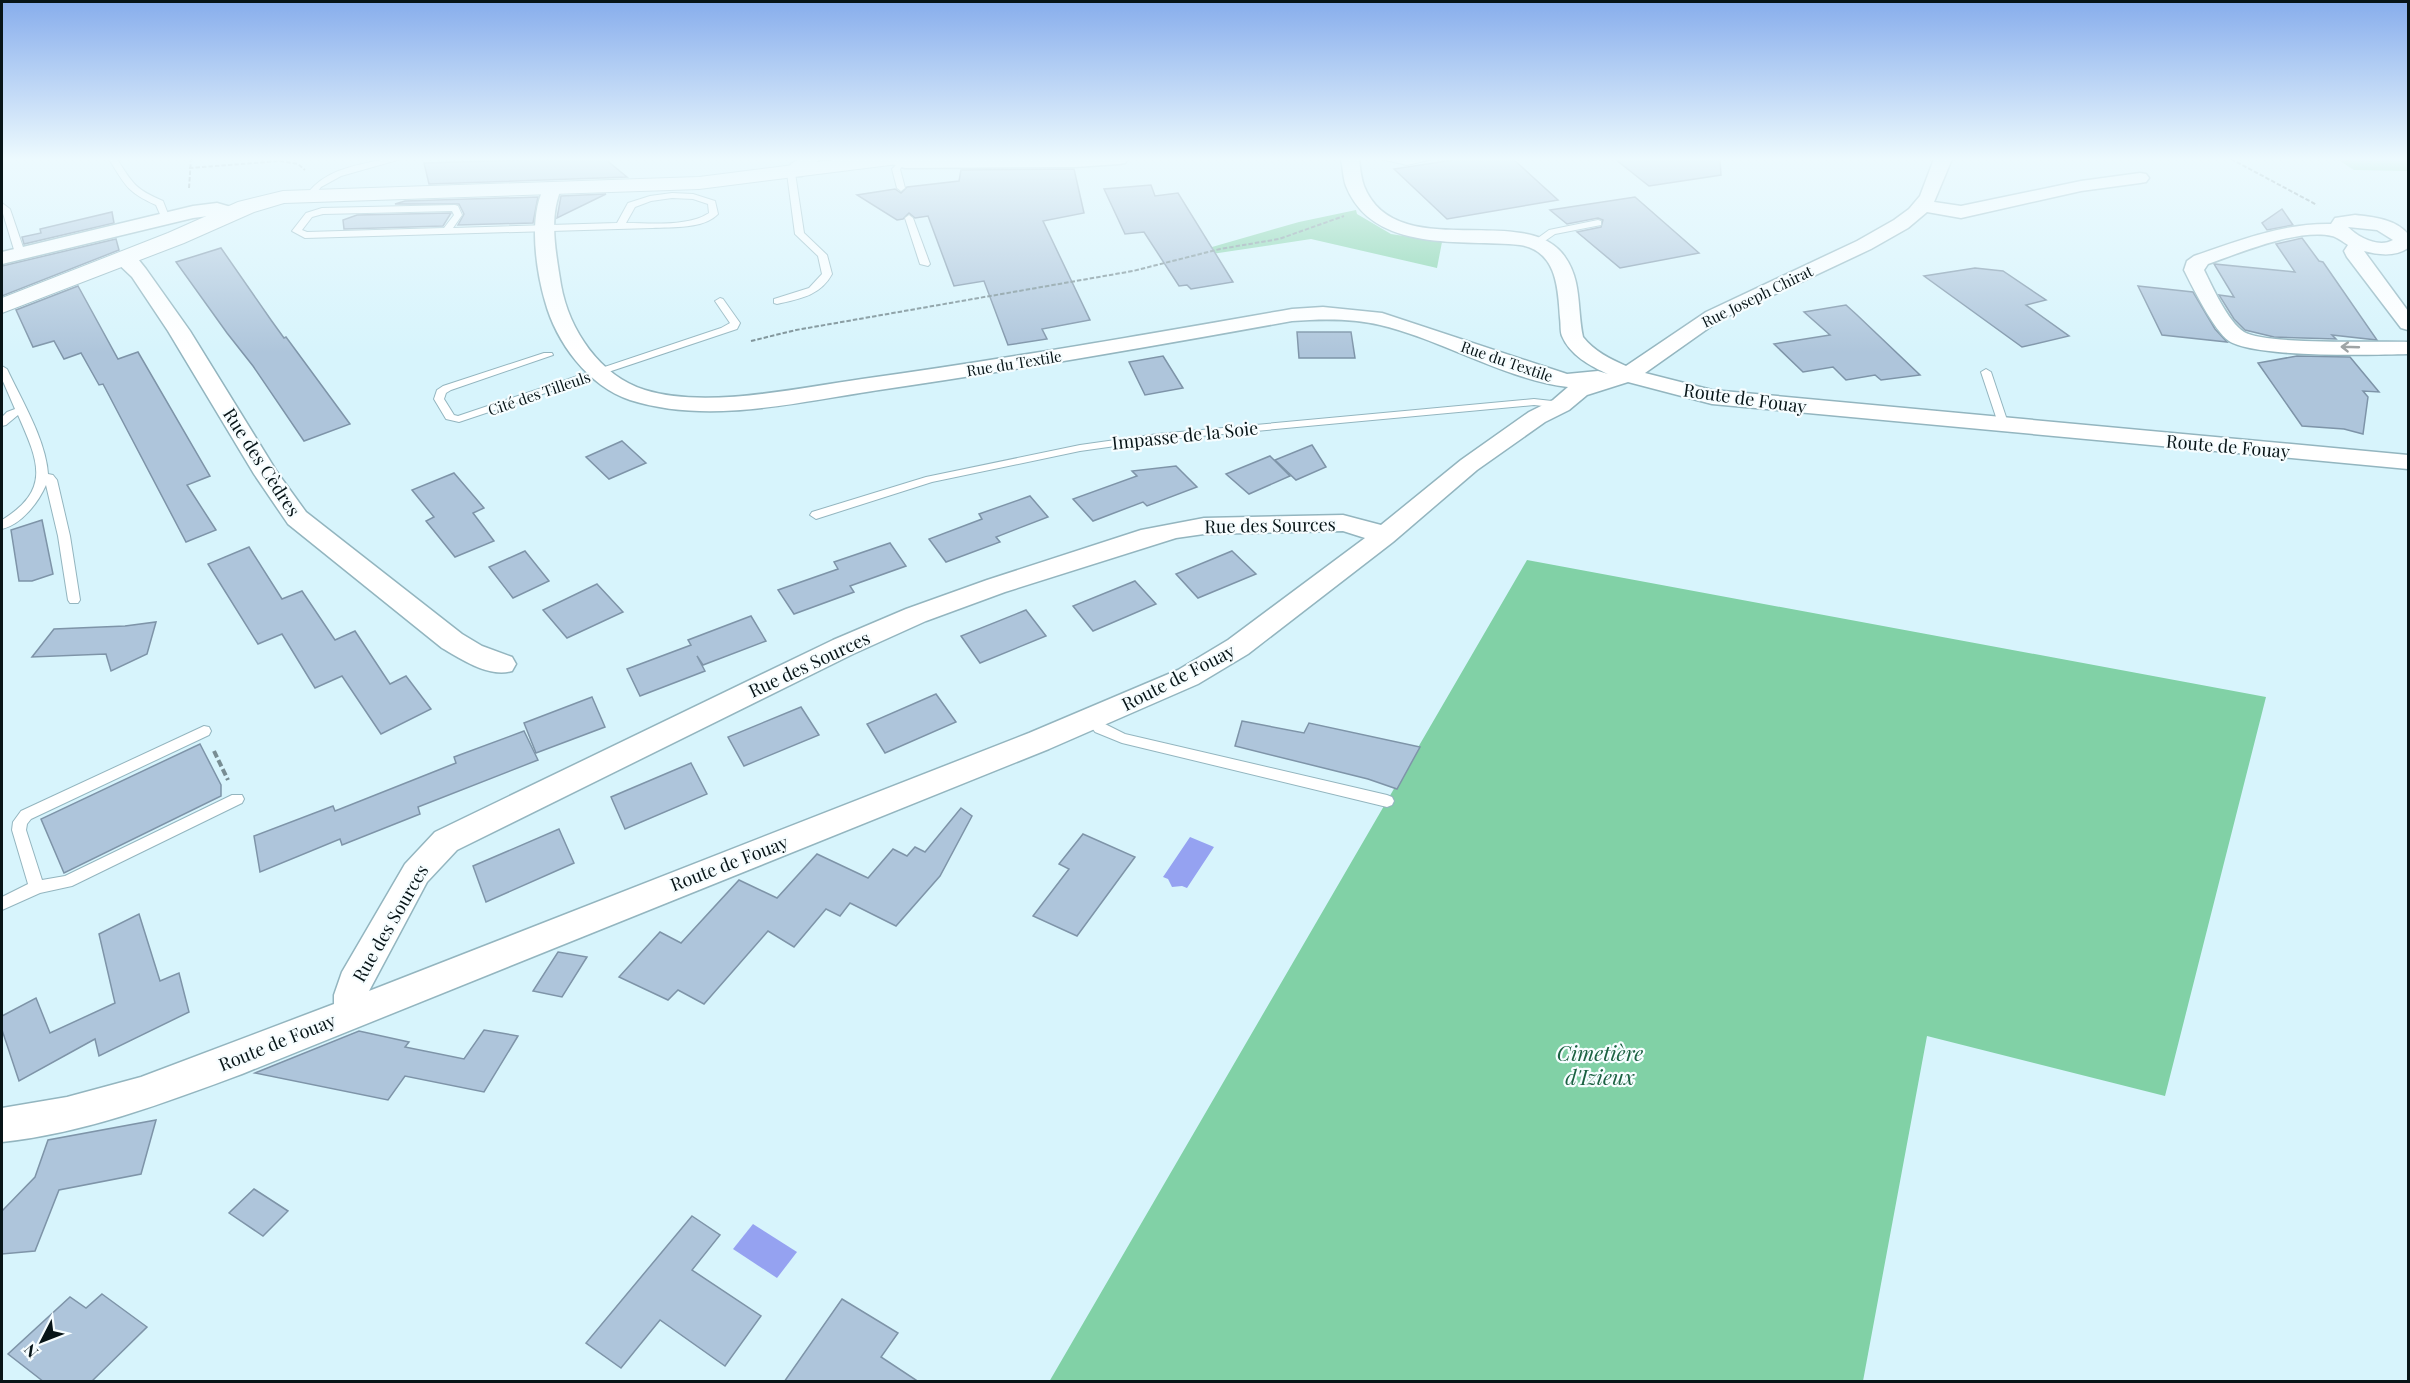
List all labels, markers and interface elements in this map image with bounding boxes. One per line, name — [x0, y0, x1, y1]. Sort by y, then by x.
street label: Rue Joseph Chirat — [1698, 260, 1816, 332]
street label: Rue du Textile — [1458, 336, 1556, 386]
one-way arrow — [2341, 341, 2361, 352]
street label: Rue du Textile — [965, 346, 1063, 380]
street label: Cité des Tilleuls — [485, 366, 593, 420]
street label: Route de Fouay — [1682, 377, 1808, 419]
street label: Rue des Cèdres — [218, 403, 306, 521]
street label: Impasse de la Soie — [1111, 415, 1259, 455]
street label: Route de Fouay — [2165, 429, 2291, 463]
street label: Rue des Sources — [1204, 512, 1336, 538]
street label: Rue des Sources — [744, 625, 874, 703]
street label: Route de Fouay — [1117, 638, 1239, 716]
street label: Route de Fouay — [667, 830, 791, 896]
street label: Rue des Sources — [347, 860, 433, 986]
street label: Route de Fouay — [215, 1008, 339, 1076]
park label: Cimetière d'Izieux — [1557, 1038, 1643, 1090]
north arrow — [12, 1311, 72, 1371]
text: N — [19, 1340, 42, 1363]

